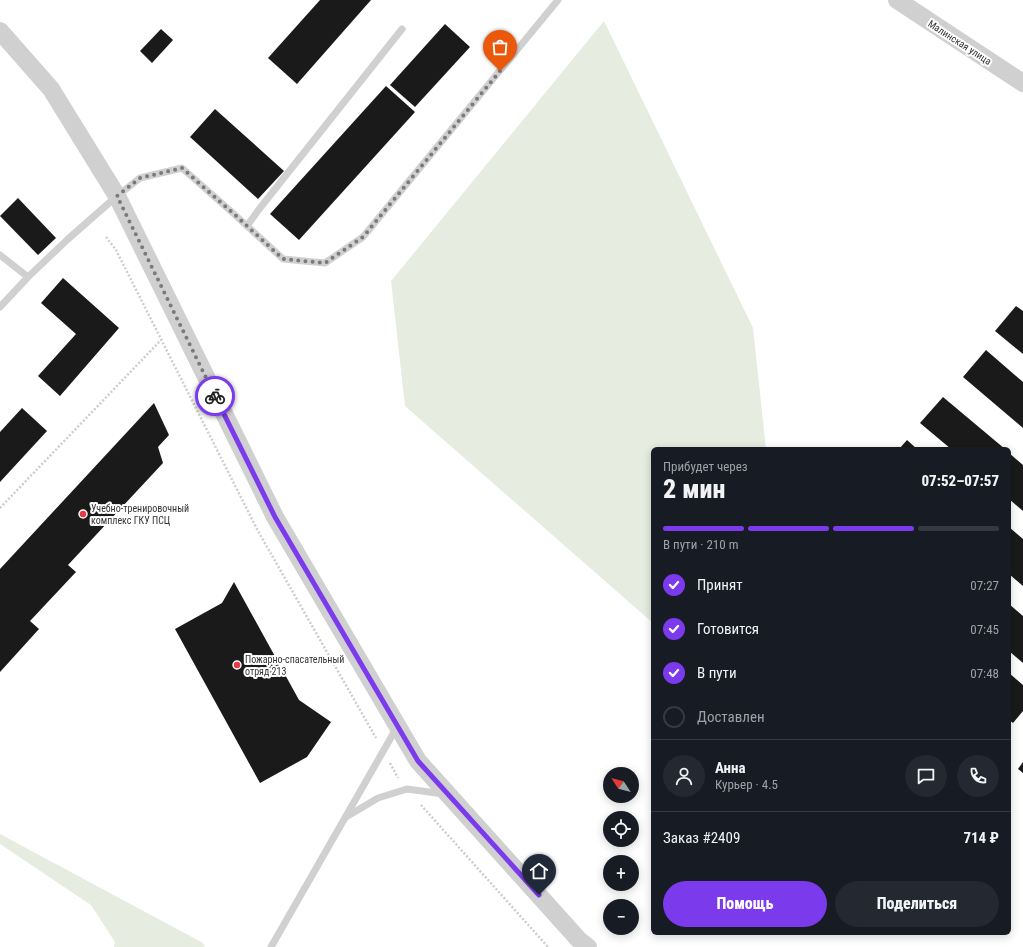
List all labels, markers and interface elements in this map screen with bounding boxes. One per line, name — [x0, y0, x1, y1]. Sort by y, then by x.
street label: Малинская улица — [926, 18, 994, 67]
pin — [483, 30, 517, 71]
icon: bag — [489, 36, 511, 58]
courier — [195, 376, 235, 416]
icon: bike — [204, 385, 226, 407]
text: Прибудет через — [663, 459, 748, 474]
text: 07:52–07:57 — [921, 472, 999, 490]
text: 2 мин — [663, 474, 725, 504]
place label: Учебно-тренировочный комплекс ГКУ ПСЦ — [91, 503, 189, 526]
marker: Учебно-тренировочный комплекс ГКУ ПСЦ — [78, 509, 88, 519]
text: В пути · 210 m — [663, 537, 738, 552]
icon: check — [663, 574, 685, 596]
text: Принят — [697, 576, 743, 594]
text: 07:27 — [970, 578, 999, 593]
icon: check — [663, 618, 685, 640]
text: Готовится — [697, 620, 759, 638]
text: 07:45 — [970, 622, 999, 637]
place label: Пожарно-спасательный отряд 213 — [245, 654, 344, 677]
marker: Пожарно-спасательный отряд 213 — [232, 660, 242, 670]
icon: check — [663, 662, 685, 684]
text: В пути — [697, 664, 737, 682]
text: 07:48 — [970, 666, 999, 681]
text: Доставлен — [697, 708, 765, 726]
button: person — [663, 755, 705, 797]
button: chat — [905, 755, 947, 797]
button: phone — [957, 755, 999, 797]
text: Анна — [715, 759, 746, 777]
north arrow — [603, 767, 639, 803]
map controls — [603, 767, 639, 935]
text: Курьер · 4.5 — [715, 777, 778, 792]
button: locate — [603, 811, 639, 847]
text: Заказ #2409 — [663, 829, 740, 847]
text: 714 ₽ — [963, 829, 999, 847]
pin — [522, 854, 556, 895]
button: + — [603, 855, 639, 891]
icon: home — [528, 860, 550, 882]
button: Помощь — [663, 881, 827, 927]
button: Поделиться — [835, 881, 999, 927]
button: − — [603, 899, 639, 935]

